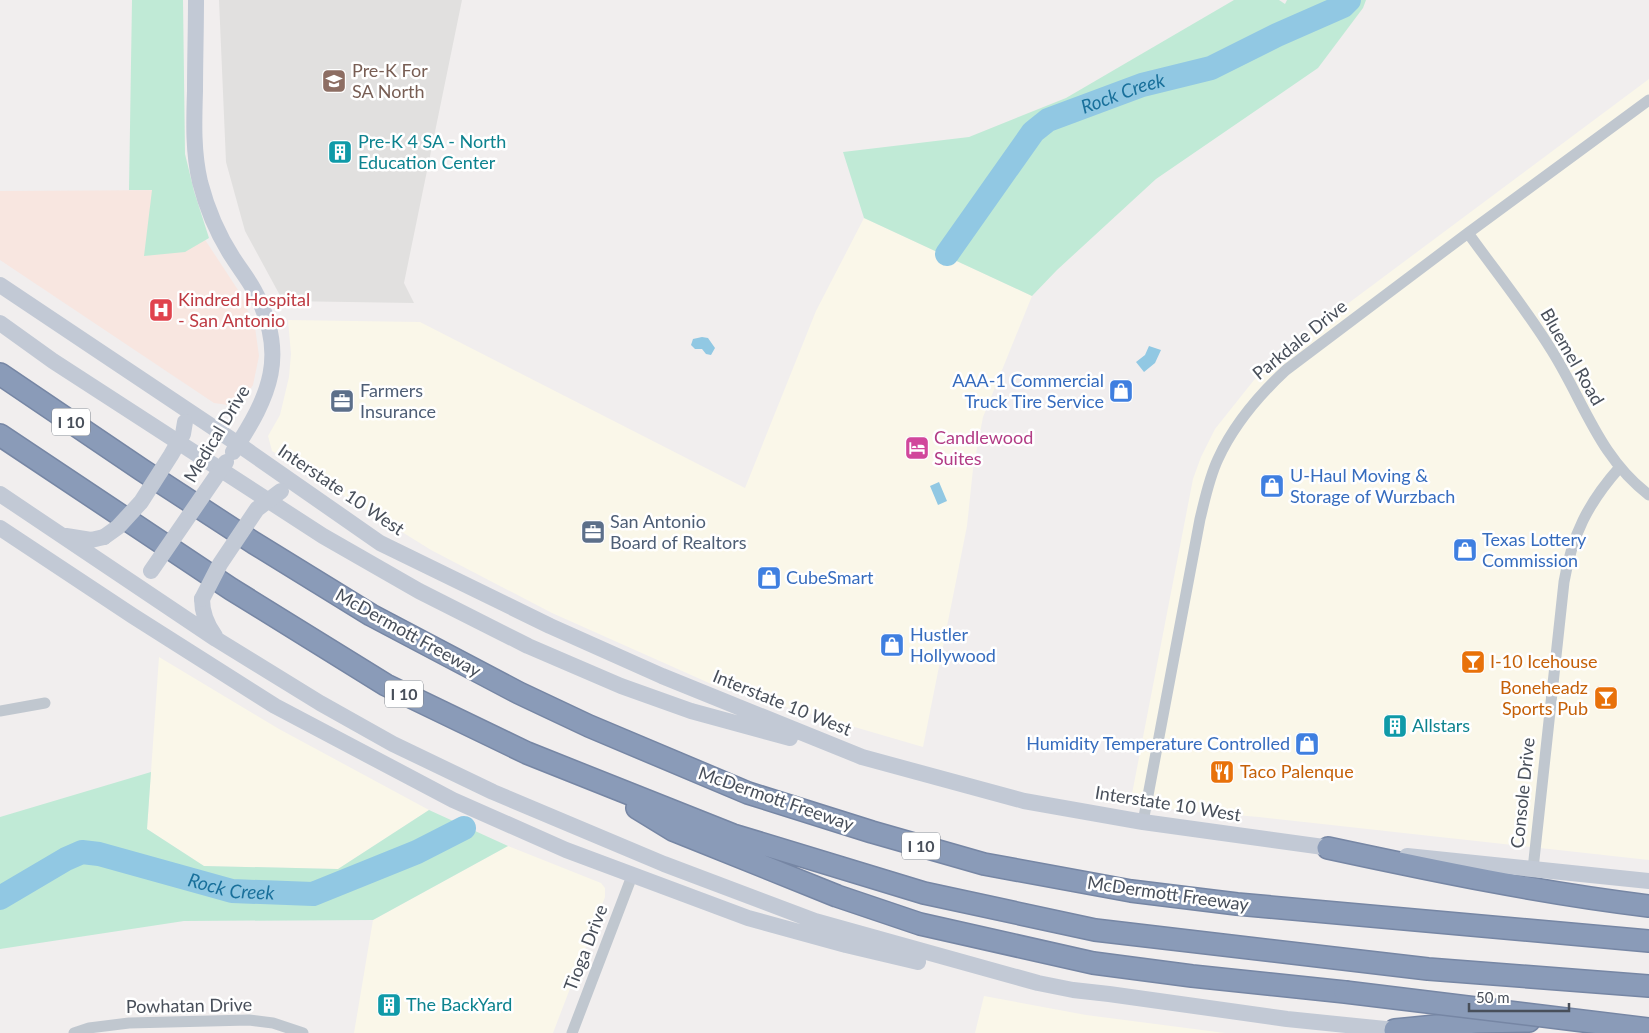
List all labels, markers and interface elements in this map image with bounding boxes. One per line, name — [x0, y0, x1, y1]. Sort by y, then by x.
place label: Pre-K For SA North — [352, 59, 428, 102]
school or university icon: Pre-K For SA North — [321, 68, 347, 94]
water label: Rock Creek — [1077, 68, 1168, 118]
place label: Pre-K 4 SA - North Education Center — [358, 130, 506, 173]
building icon: Pre-K 4 SA - North Education Center — [327, 139, 353, 165]
place label: Kindred Hospital - San Antonio — [178, 288, 310, 331]
street label: Parkdale Drive — [1248, 294, 1351, 384]
hospital icon: Kindred Hospital - San Antonio — [148, 297, 174, 323]
street label: Bluemel Road — [1536, 304, 1609, 409]
place label: AAA-1 Commercial Truck Tire Service — [952, 369, 1104, 412]
shop icon: AAA-1 Commercial Truck Tire Service — [1108, 378, 1134, 404]
place label: Farmers Insurance — [360, 379, 436, 422]
street label: Medical Drive — [178, 381, 254, 486]
office icon: Farmers Insurance — [329, 388, 355, 414]
road number: I 10 — [52, 408, 90, 436]
place label: Candlewood Suites — [934, 426, 1033, 469]
hotel icon: Candlewood Suites — [904, 435, 930, 461]
street label: Interstate 10 West — [274, 439, 409, 540]
place label: U-Haul Moving & Storage of Wurzbach — [1290, 464, 1455, 507]
shop icon: U-Haul Moving & Storage of Wurzbach — [1259, 473, 1285, 499]
place label: San Antonio Board of Realtors — [610, 510, 747, 553]
office icon: San Antonio Board of Realtors — [580, 519, 606, 545]
place label: Texas Lottery Commission — [1482, 528, 1587, 571]
shop icon: Texas Lottery Commission — [1452, 537, 1478, 563]
shop icon: CubeSmart — [756, 565, 782, 591]
place label: CubeSmart — [786, 566, 874, 588]
street label: McDermott Freeway — [332, 583, 486, 682]
place label: Hustler Hollywood — [910, 623, 996, 666]
shop icon: Hustler Hollywood — [879, 632, 905, 658]
bar icon: I-10 Icehouse — [1460, 649, 1486, 675]
place label: I-10 Icehouse — [1490, 650, 1598, 672]
street label: Interstate 10 West — [710, 664, 855, 740]
place label: Boneheadz Sports Pub — [1500, 676, 1588, 719]
road number: I 10 — [385, 681, 423, 708]
bar icon: Boneheadz Sports Pub — [1593, 685, 1619, 711]
building icon: Allstars — [1382, 713, 1408, 739]
place label: Allstars — [1412, 714, 1470, 736]
shop icon: Humidity Temperature Controlled — [1294, 731, 1320, 757]
place label: Humidity Temperature Controlled — [1026, 732, 1290, 754]
street label: Console Drive — [1505, 736, 1539, 849]
restaurant icon: Taco Palenque — [1209, 759, 1235, 785]
place label: Taco Palenque — [1240, 760, 1354, 782]
street label: McDermott Freeway — [696, 761, 858, 835]
street label: Interstate 10 West — [1094, 781, 1243, 825]
road number: I 10 — [902, 832, 940, 859]
water label: Rock Creek — [186, 867, 276, 904]
street label: McDermott Freeway — [1086, 871, 1251, 915]
street label: Tioga Drive — [559, 901, 612, 994]
scale bar — [1469, 980, 1569, 1012]
text: 50 m — [1476, 988, 1510, 1006]
building icon: The BackYard — [376, 992, 402, 1018]
street label: Powhatan Drive — [126, 993, 252, 1017]
place label: The BackYard — [406, 993, 512, 1015]

